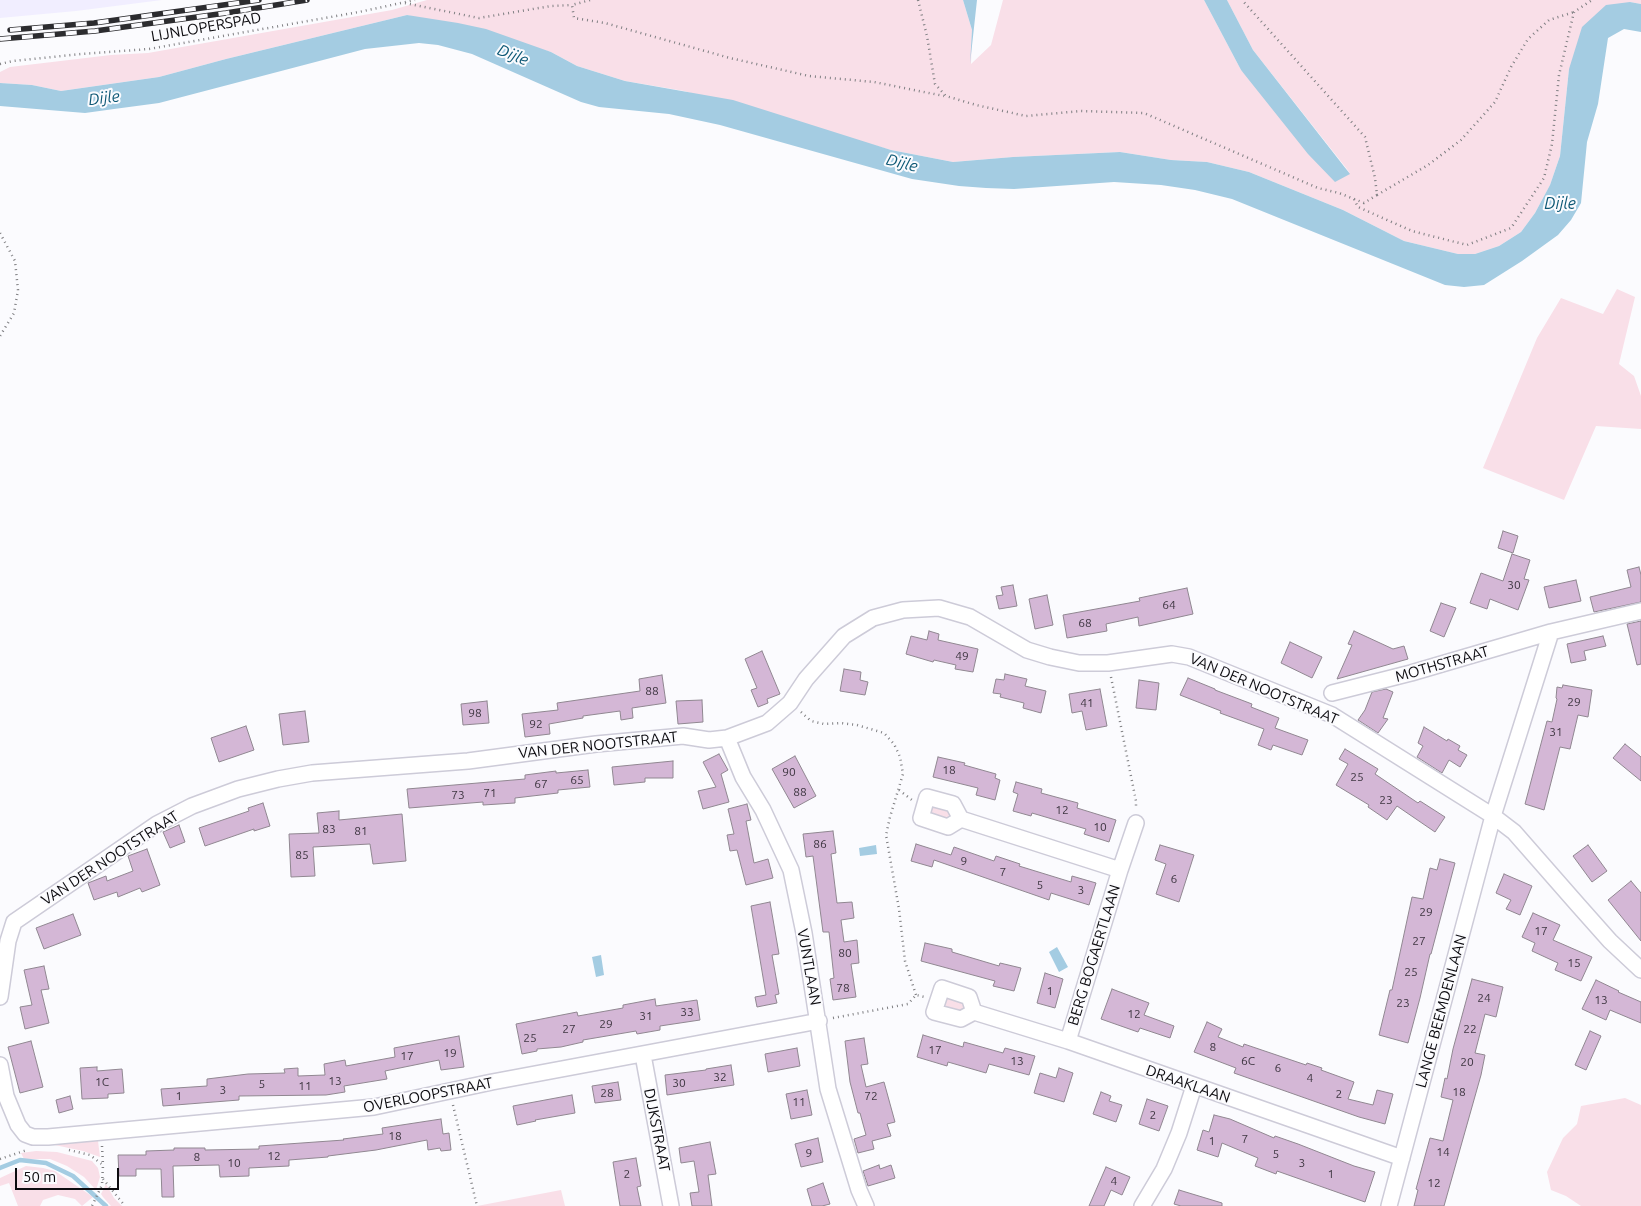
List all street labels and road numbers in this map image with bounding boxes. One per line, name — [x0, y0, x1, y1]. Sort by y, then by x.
street label: LIJNLOPERSPAD — [149, 8, 263, 46]
street label: MOTHSTRAAT — [1393, 642, 1491, 686]
street label: VAN DER NOOTSTRAAT — [1187, 649, 1341, 729]
street label: VAN DER NOOTSTRAAT — [518, 728, 678, 762]
street label: VAN DER NOOTSTRAAT — [38, 807, 182, 909]
street label: BERG BOGAERTLAAN — [1064, 882, 1124, 1028]
street label: VUNTLAAN — [793, 927, 825, 1007]
street label: LANGE BEEMDENLAAN — [1412, 932, 1470, 1090]
street label: DRAAKLAAN — [1143, 1061, 1233, 1107]
street label: OVERLOOPSTRAAT — [362, 1074, 494, 1116]
street label: DIJKSTRAAT — [640, 1087, 674, 1173]

